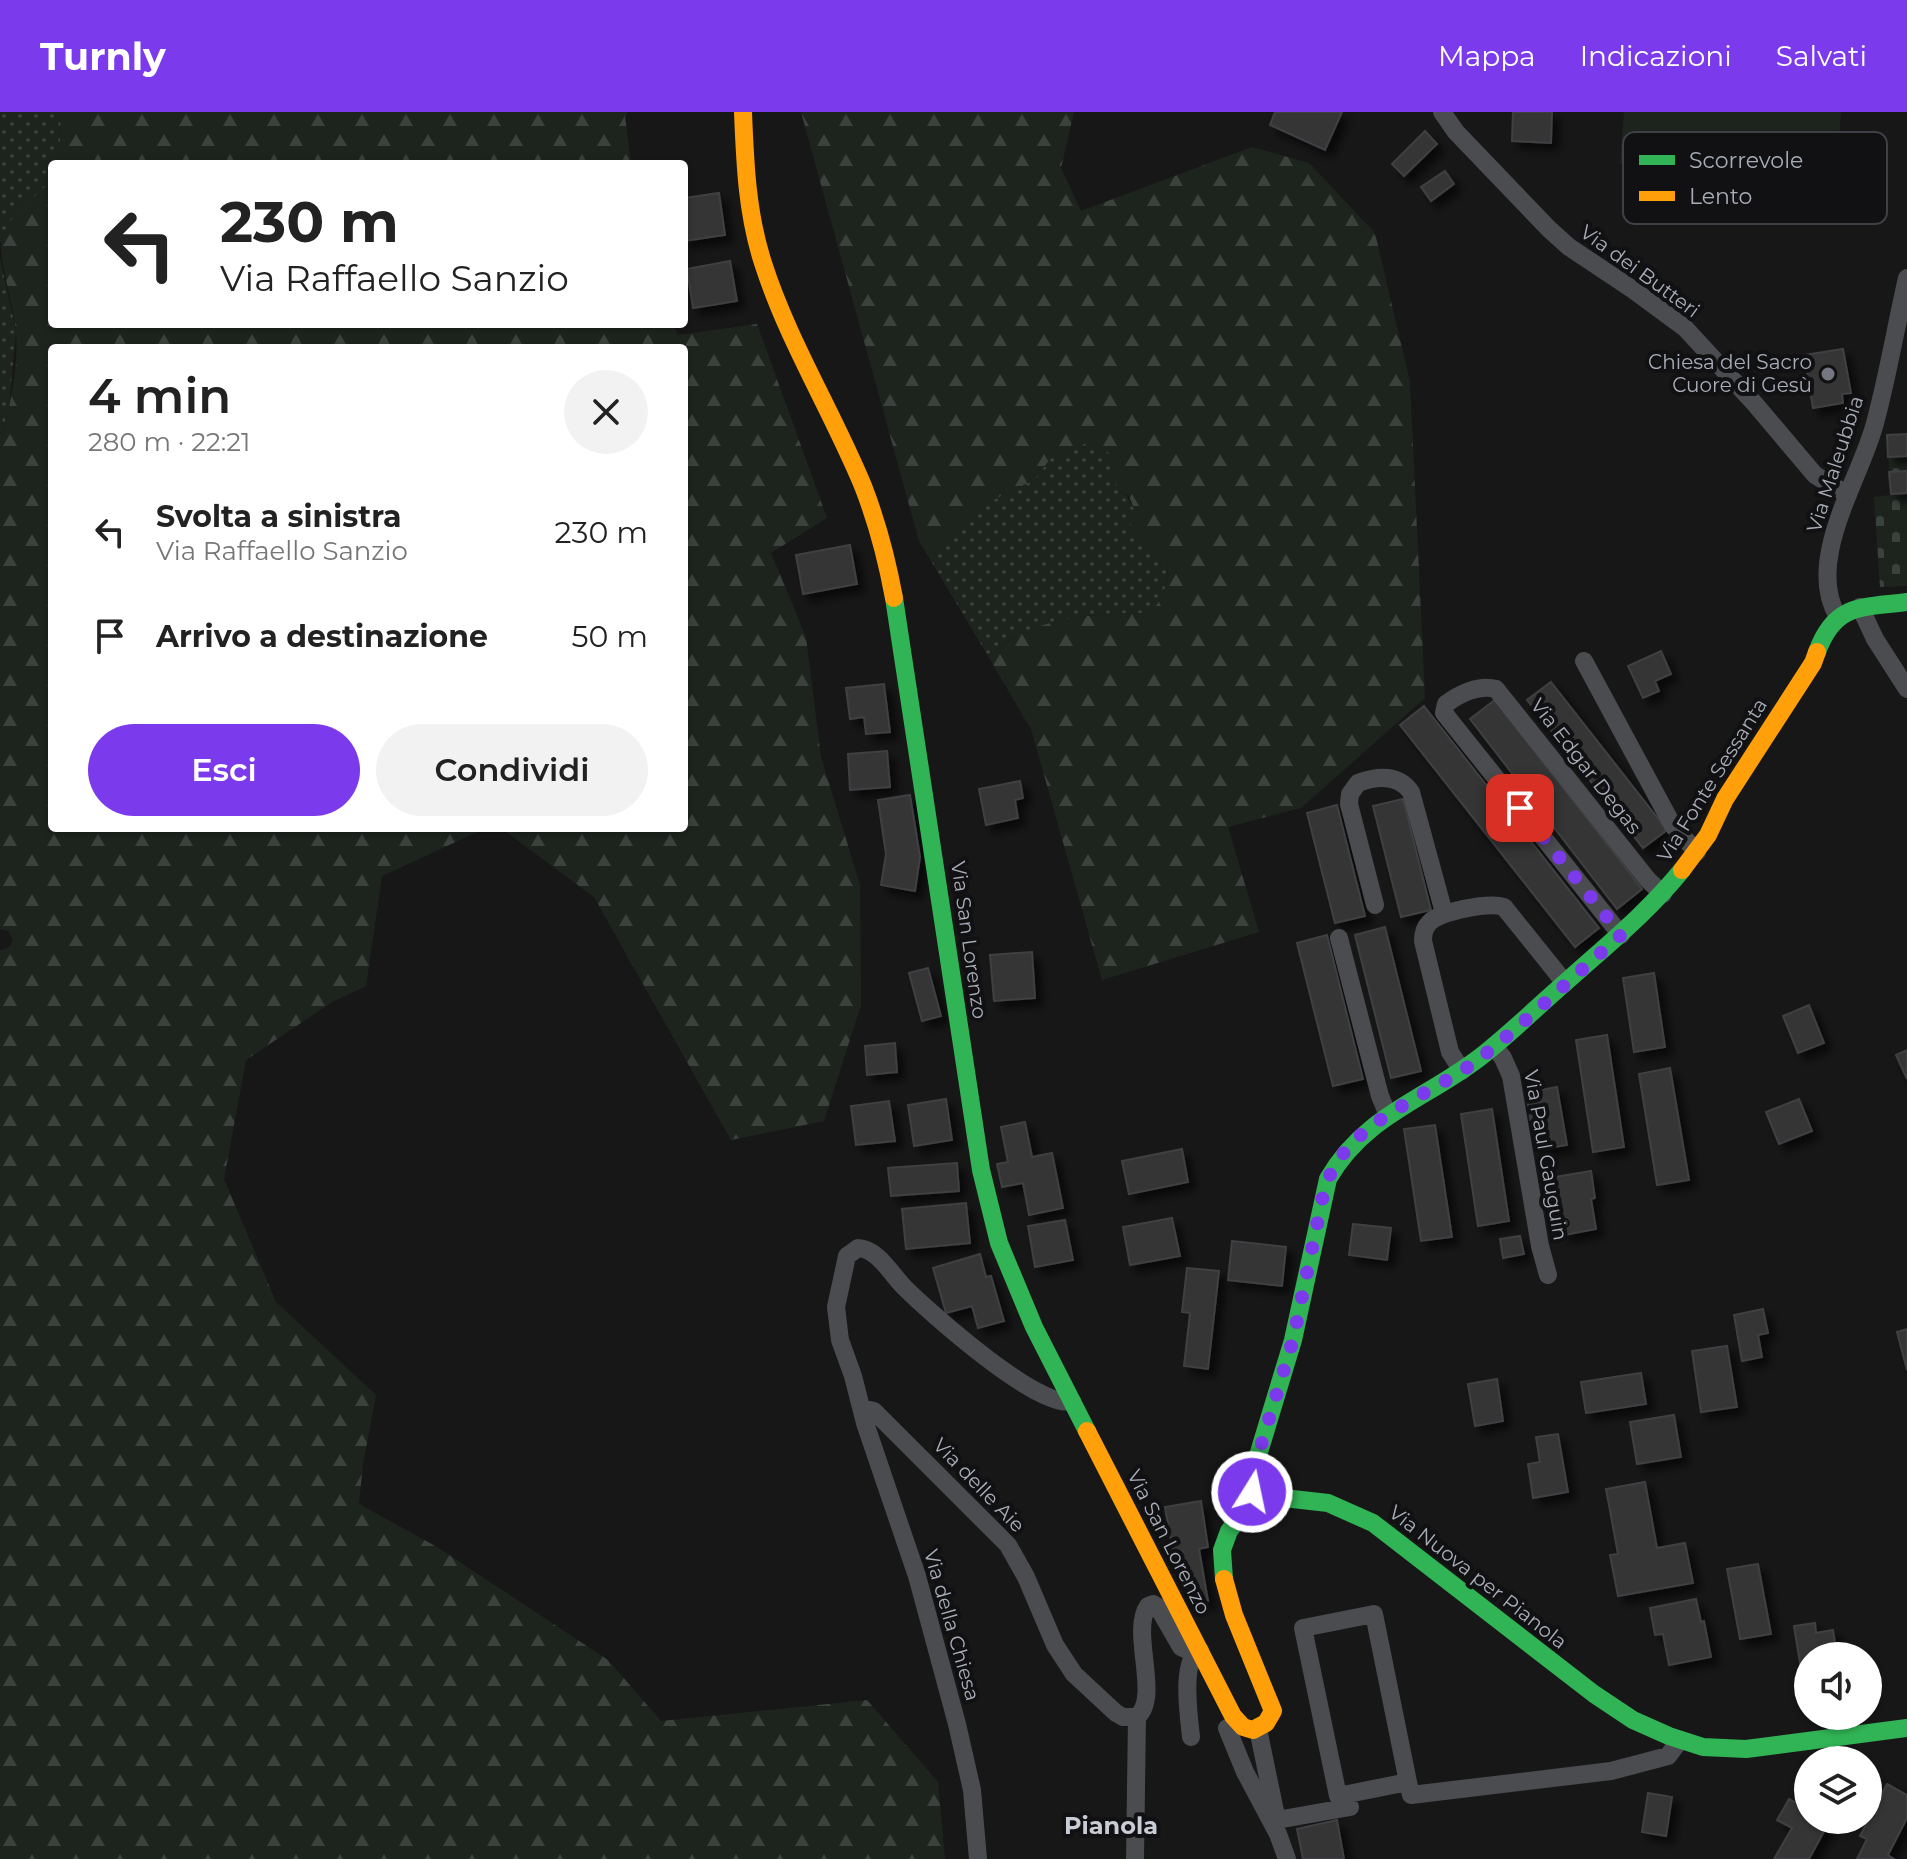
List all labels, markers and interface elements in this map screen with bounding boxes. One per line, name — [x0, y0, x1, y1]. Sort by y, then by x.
text: Turnly — [40, 33, 166, 80]
text: Mappa — [1438, 39, 1536, 73]
text: Indicazioni — [1580, 39, 1732, 73]
text: Salvati — [1776, 39, 1867, 73]
legend — [1623, 132, 1887, 224]
text: Scorrevole — [1689, 147, 1803, 174]
text: Lento — [1689, 183, 1752, 210]
text: 230 m — [220, 188, 399, 256]
icon: left — [88, 192, 192, 296]
street label: Via dei Butteri — [1576, 220, 1704, 322]
text: Via Raffaello Sanzio — [220, 256, 569, 300]
place label: Chiesa del Sacro Cuore di Gesù — [1648, 350, 1812, 397]
marker: Chiesa del Sacro Cuore di Gesù — [1819, 365, 1837, 383]
text: 4 min — [88, 367, 231, 425]
button: close — [564, 370, 648, 454]
street label: Via Maleubbia — [1802, 393, 1868, 535]
text: 280 m · 22:21 — [88, 426, 250, 458]
text: Svolta a sinistra — [156, 498, 402, 535]
icon: left — [88, 510, 132, 554]
text: 230 m — [554, 514, 648, 551]
text: Via Raffaello Sanzio — [156, 535, 408, 567]
icon: arrive — [88, 614, 132, 658]
text: Arrivo a destinazione — [156, 618, 488, 655]
text: 50 m — [571, 618, 648, 655]
street label: Via Edgar Degas — [1526, 693, 1647, 839]
street label: Via Fonte Sessanta — [1652, 694, 1772, 866]
button: Esci — [88, 724, 360, 816]
button: Condividi — [376, 724, 648, 816]
pin — [1486, 774, 1554, 842]
icon: arrive — [1498, 786, 1542, 830]
street label: Via San Lorenzo — [946, 860, 992, 1020]
street label: Via Paul Gauguin — [1519, 1068, 1573, 1242]
street label: Via delle Aie — [928, 1433, 1030, 1537]
position arrow — [1210, 1450, 1294, 1534]
street label: Via San Lorenzo — [1122, 1466, 1216, 1618]
street label: Via Nuova per Pianola — [1384, 1500, 1572, 1654]
street label: Via della Chiesa — [919, 1547, 985, 1703]
map controls — [1794, 1642, 1882, 1834]
button: sound — [1794, 1642, 1882, 1730]
button: layers — [1794, 1746, 1882, 1834]
district label: Pianola — [1064, 1811, 1158, 1840]

